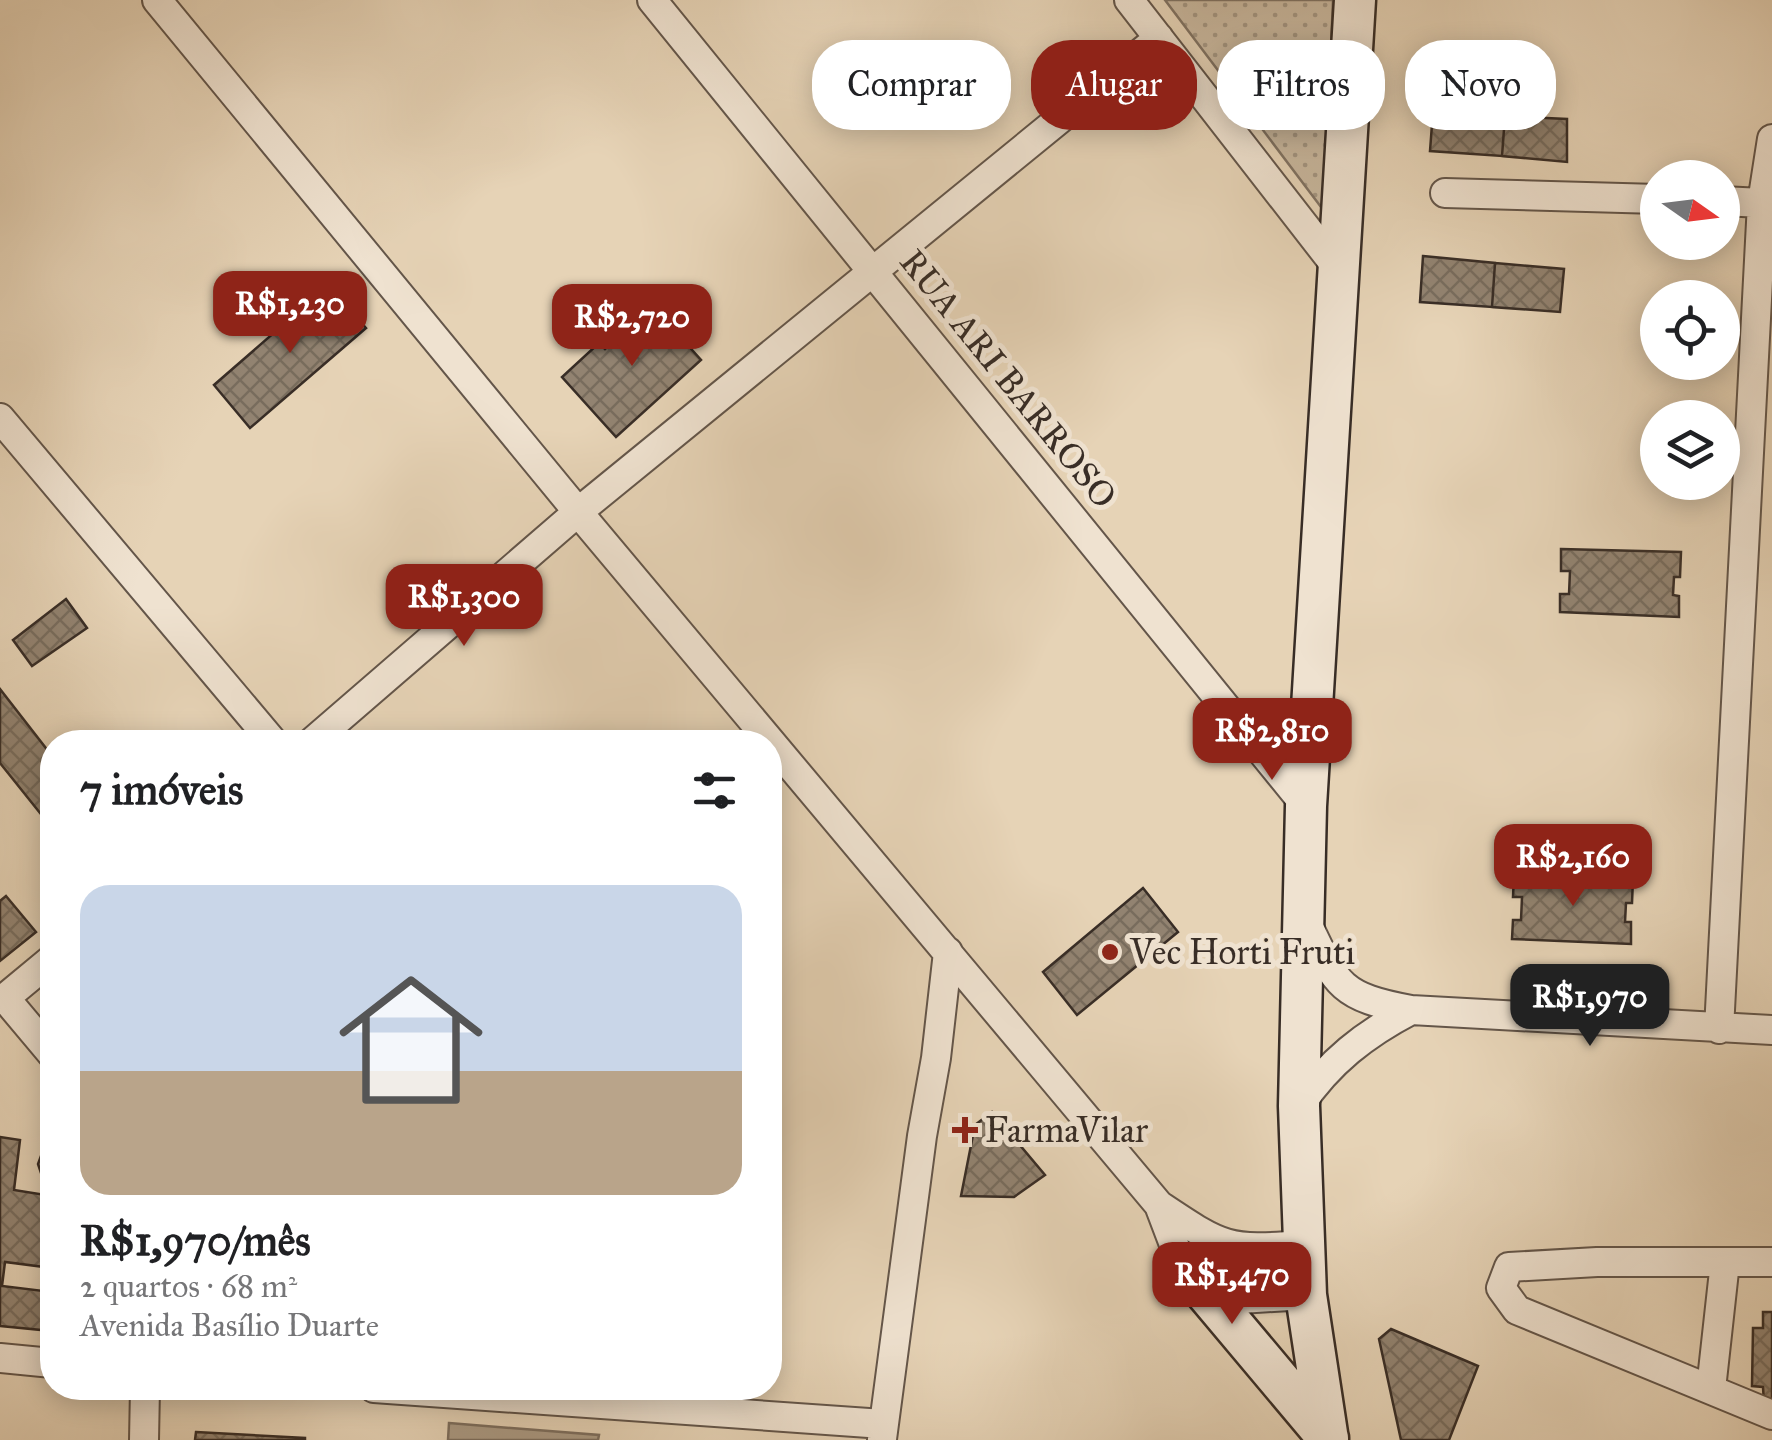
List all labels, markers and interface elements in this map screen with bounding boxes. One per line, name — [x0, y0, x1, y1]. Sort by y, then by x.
chip: Comprar — [812, 40, 1011, 130]
chip: Alugar — [1031, 40, 1197, 130]
chip: Filtros — [1217, 40, 1385, 130]
chip: Novo — [1405, 40, 1556, 130]
north arrow — [1640, 160, 1740, 260]
map controls — [1640, 160, 1740, 500]
street label: RUA ARI BARROSO — [890, 241, 1126, 517]
pin: R$1,230 — [198, 271, 382, 356]
button: locate — [1640, 280, 1740, 380]
text: R$1,230 — [235, 284, 345, 323]
pin: R$2,720 — [540, 284, 724, 369]
text: R$2,720 — [574, 297, 690, 336]
button: layers — [1640, 400, 1740, 500]
pin: R$1,300 — [372, 564, 556, 649]
text: R$1,300 — [408, 577, 520, 616]
pin: R$2,810 — [1180, 698, 1364, 783]
text: R$2,810 — [1215, 711, 1329, 750]
icon: filters — [687, 763, 742, 818]
text: 7 imóveis — [80, 764, 243, 816]
pin: R$2,160 — [1481, 824, 1665, 909]
text: R$2,160 — [1516, 837, 1630, 876]
place label: Vec Horti Fruti — [1129, 931, 1355, 974]
marker: Vec Horti Fruti — [1099, 941, 1121, 963]
icon: home — [321, 950, 501, 1130]
pin: R$1,970 — [1498, 964, 1682, 1049]
text: R$1,970 — [1532, 977, 1648, 1016]
place label: FarmaVilar — [985, 1109, 1149, 1152]
marker: FarmaVilar — [954, 1119, 976, 1141]
text: R$1,970/mês — [80, 1215, 311, 1267]
pin: R$1,470 — [1140, 1242, 1324, 1327]
text: R$1,470 — [1174, 1255, 1290, 1294]
text: 2 quartos · 68 m² — [80, 1267, 297, 1306]
text: Avenida Basílio Duarte — [80, 1306, 379, 1345]

